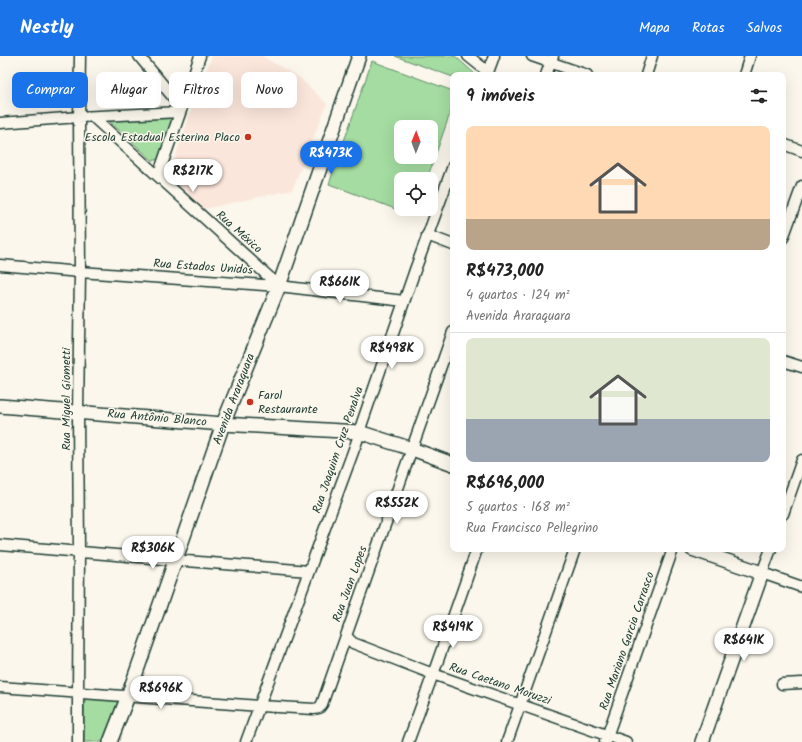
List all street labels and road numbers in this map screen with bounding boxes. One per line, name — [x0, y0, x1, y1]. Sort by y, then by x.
street label: Rua México — [212, 206, 266, 258]
street label: Rua Estados Unidos — [152, 254, 254, 280]
street label: Rua Miguel Giometti — [57, 346, 76, 450]
street label: Avenida Araraquara — [208, 350, 260, 448]
street label: Rua Joaquim Cruz Penalva — [307, 384, 369, 516]
street label: Rua Antônio Blanco — [106, 404, 208, 432]
street label: Rua Juan Lopes — [327, 543, 373, 625]
street label: Rua Mariano Garcia Carrasco — [594, 569, 660, 713]
street label: Rua Caetano Moruzzi — [447, 658, 554, 711]

